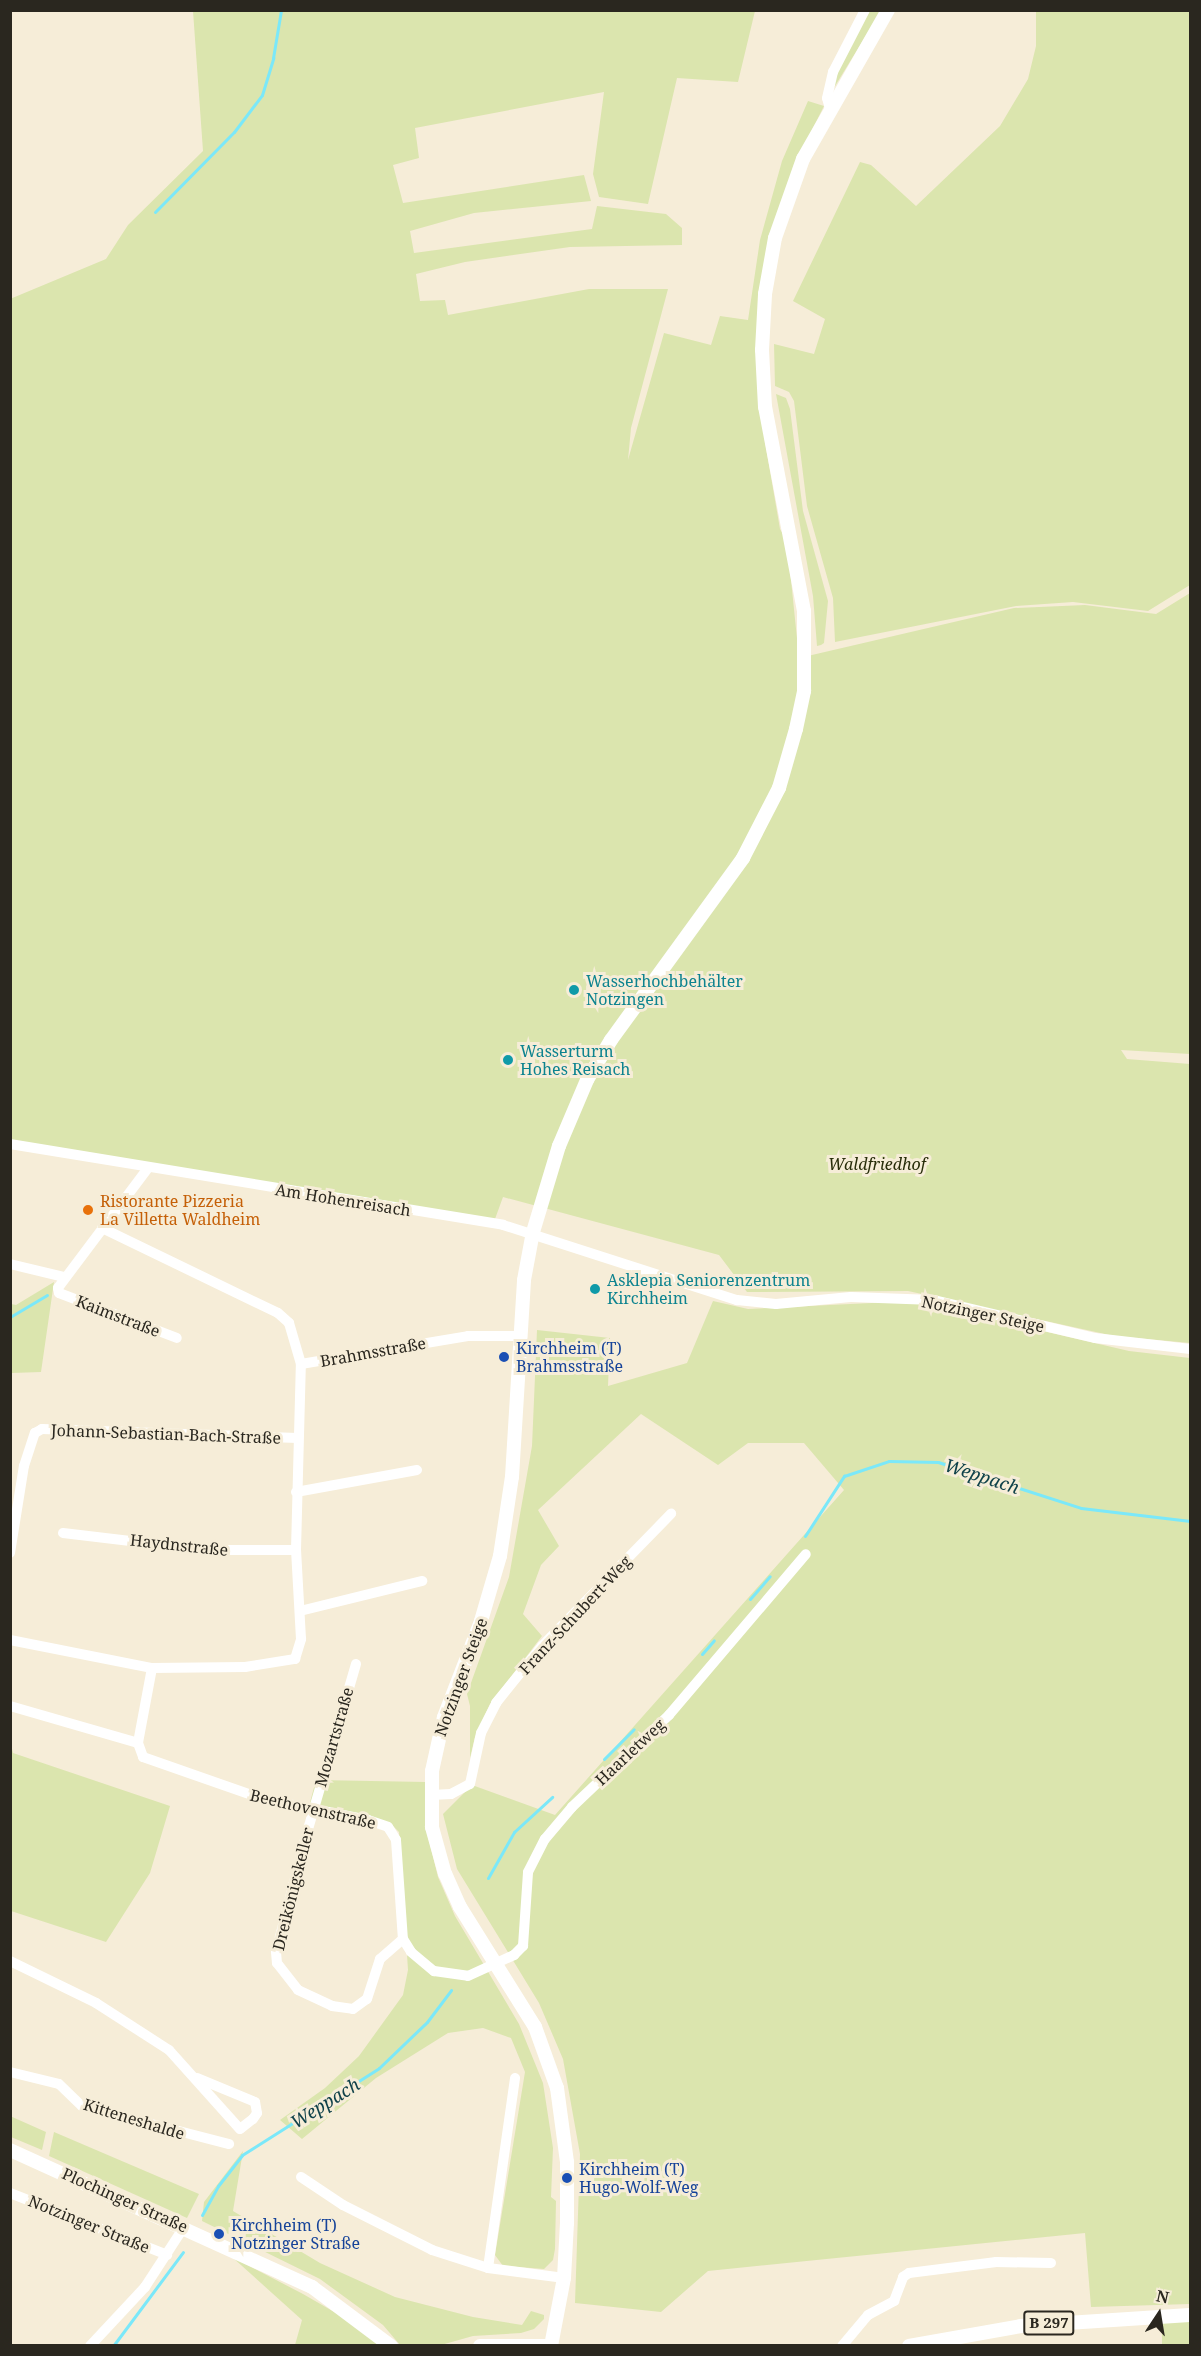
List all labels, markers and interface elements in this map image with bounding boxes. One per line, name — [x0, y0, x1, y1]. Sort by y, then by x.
place label: Wasserhochbehälter Notzingen — [586, 971, 743, 1009]
marker: Wasserhochbehälter Notzingen — [567, 983, 581, 997]
place label: Wasserturm Hohes Reisach — [520, 1041, 630, 1079]
marker: Wasserturm Hohes Reisach — [501, 1053, 515, 1067]
park label: Waldfriedhof — [828, 1154, 926, 1174]
street label: Am Hohenreisach — [274, 1180, 412, 1220]
place label: Ristorante Pizzeria La Villetta Waldheim — [100, 1191, 260, 1229]
marker: Ristorante Pizzeria La Villetta Waldheim — [81, 1203, 95, 1217]
place label: Asklepia Seniorenzentrum Kirchheim — [607, 1270, 810, 1308]
marker: Asklepia Seniorenzentrum Kirchheim — [588, 1282, 602, 1296]
street label: Kaimstraße — [73, 1291, 163, 1341]
street label: Notzinger Steige — [920, 1292, 1046, 1336]
street label: Brahmsstraße — [319, 1333, 427, 1371]
place label: Kirchheim (T) Brahmsstraße — [516, 1338, 623, 1376]
marker: Kirchheim (T) Brahmsstraße — [497, 1350, 511, 1364]
street label: Johann-Sebastian-Bach-Straße — [51, 1420, 281, 1448]
water label: Weppach — [942, 1454, 1022, 1498]
street label: Haydnstraße — [129, 1530, 229, 1560]
street label: Franz-Schubert-Weg — [515, 1552, 635, 1678]
street label: Notzinger Steige — [431, 1615, 491, 1739]
street label: Mozartstraße — [311, 1685, 357, 1789]
street label: Haarletweg — [591, 1715, 669, 1789]
street label: Beethovenstraße — [248, 1785, 378, 1833]
street label: Dreikönigskeller — [268, 1826, 318, 1952]
water label: Weppach — [286, 2073, 364, 2133]
street label: Kitteneshalde — [81, 2095, 187, 2143]
place label: Kirchheim (T) Hugo-Wolf-Weg — [579, 2159, 698, 2197]
street label: Plochinger Straße — [59, 2164, 191, 2236]
marker: Kirchheim (T) Hugo-Wolf-Weg — [560, 2171, 574, 2185]
street label: Notzinger Straße — [26, 2191, 152, 2257]
place label: Kirchheim (T) Notzinger Straße — [231, 2215, 360, 2253]
marker: Kirchheim (T) Notzinger Straße — [212, 2227, 226, 2241]
north arrow — [1129, 2284, 1189, 2344]
text: N — [1154, 2284, 1171, 2308]
road number: B 297 — [1022, 2311, 1076, 2335]

